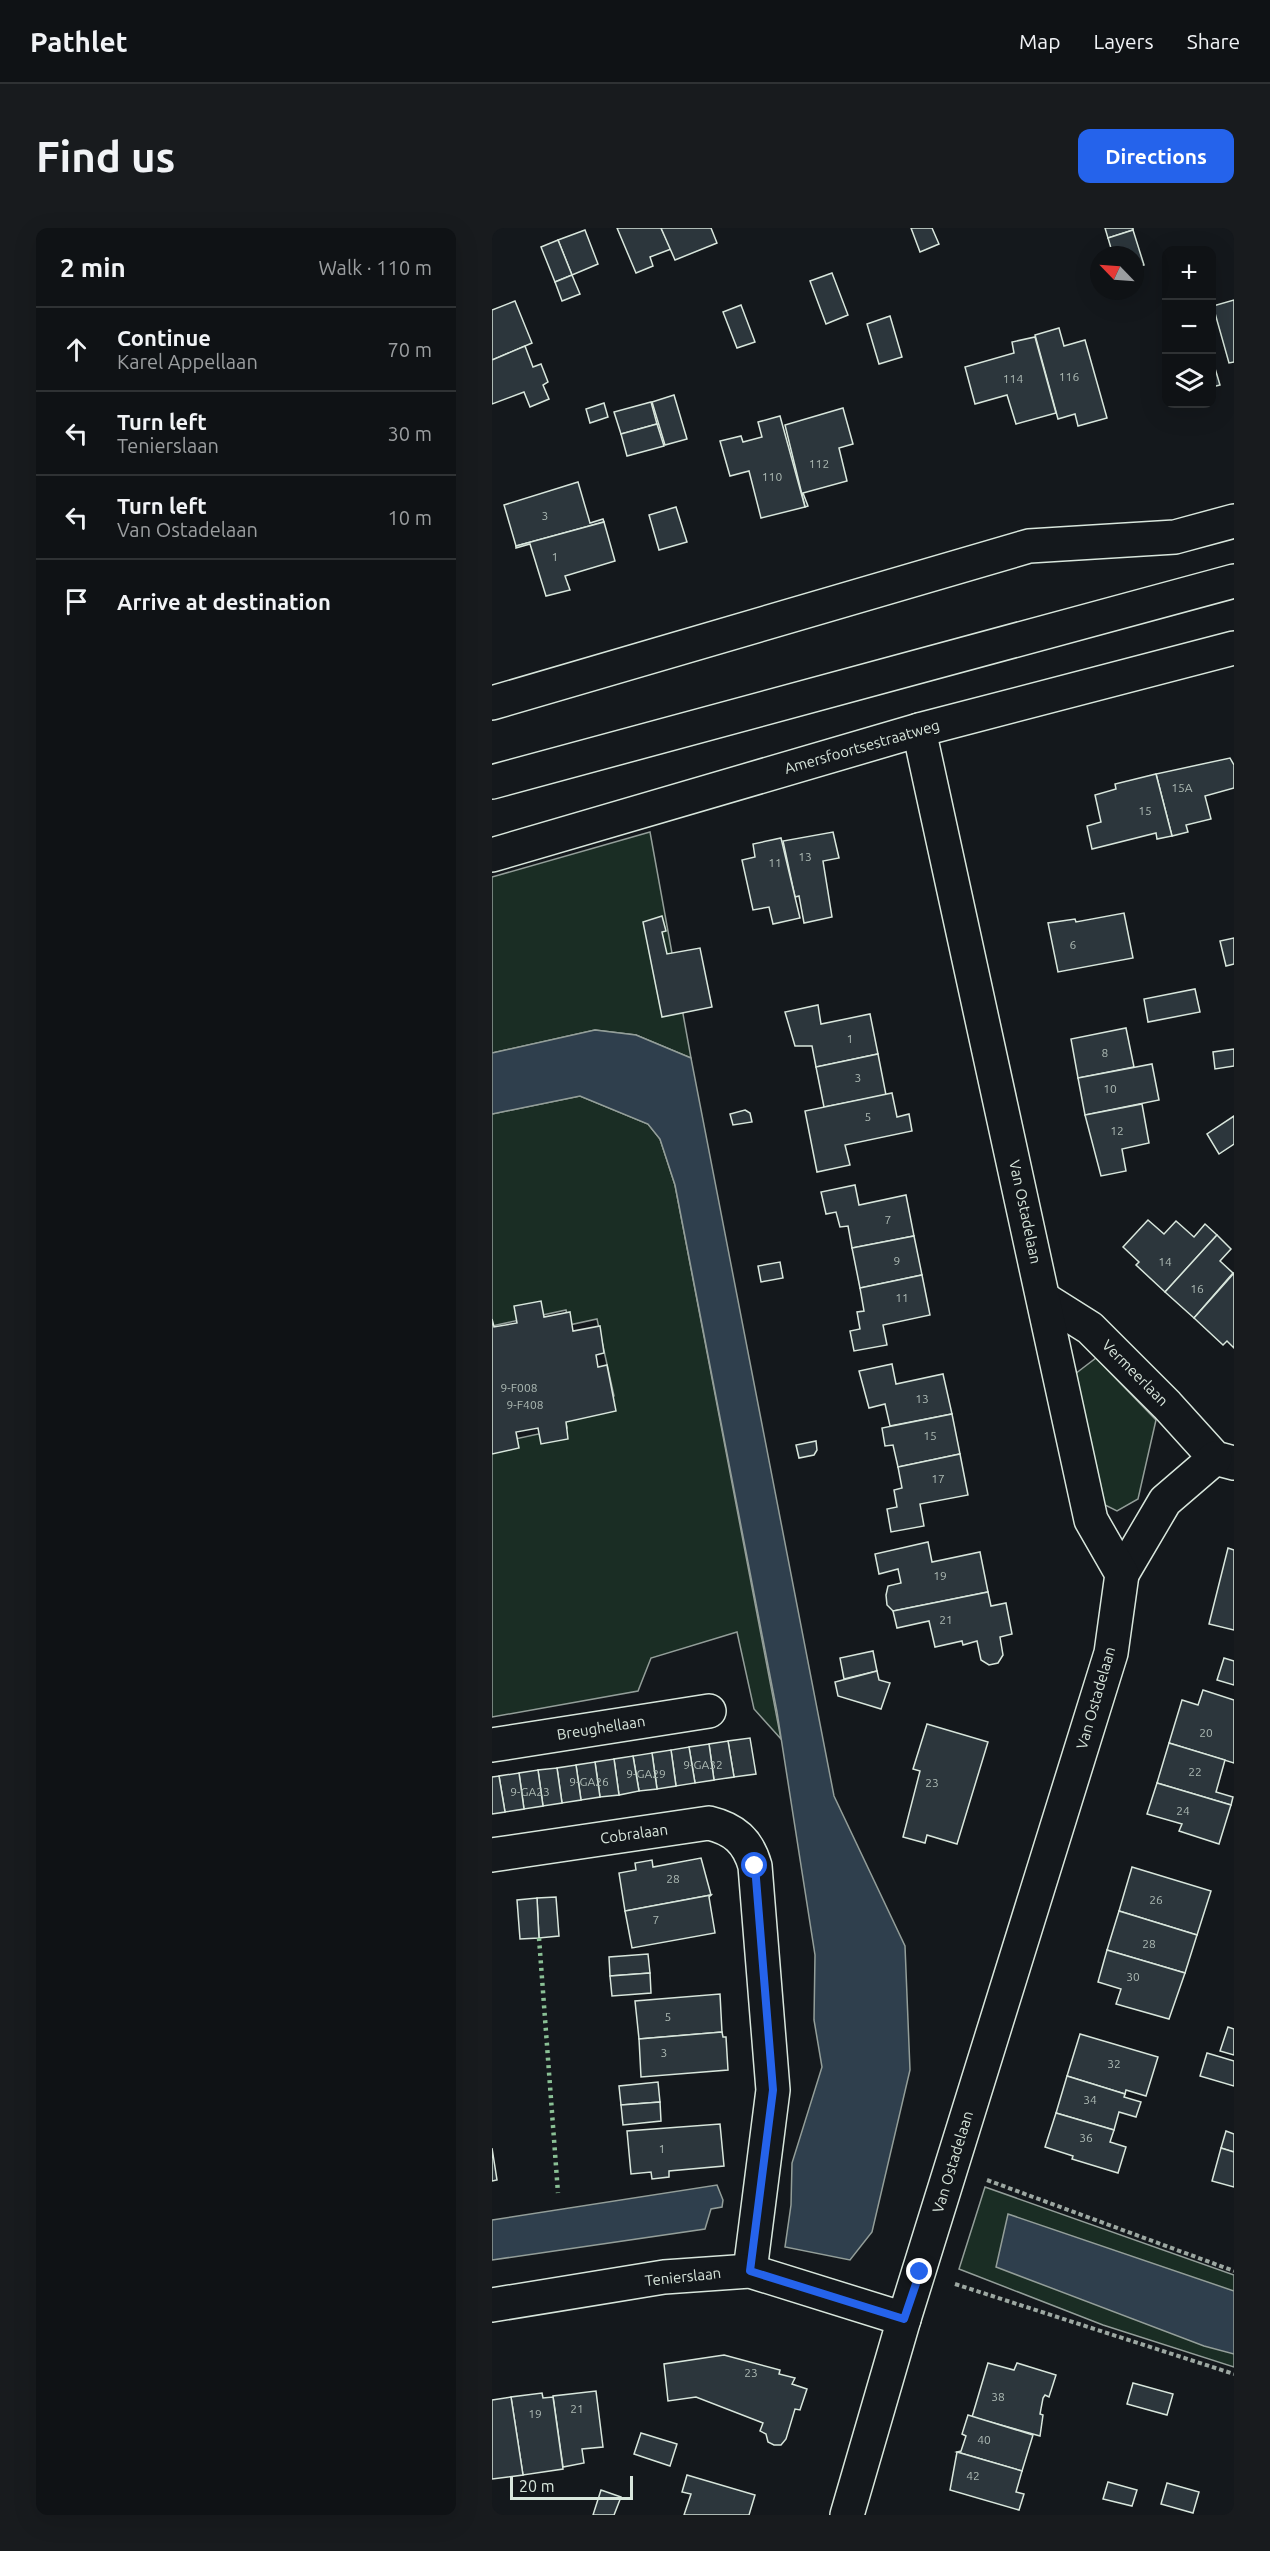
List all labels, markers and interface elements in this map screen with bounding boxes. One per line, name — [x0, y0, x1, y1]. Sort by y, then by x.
text: Pathlet — [30, 26, 128, 57]
text: Map — [1019, 29, 1060, 53]
text: Layers — [1093, 29, 1154, 53]
text: Share — [1187, 29, 1240, 53]
button: Directions — [1078, 129, 1234, 183]
text: Find us — [36, 133, 175, 180]
north arrow — [1090, 246, 1144, 300]
map controls — [1162, 246, 1216, 408]
button: + — [1162, 246, 1216, 300]
text: 2 min — [60, 253, 126, 282]
text: Walk · 110 m — [319, 256, 432, 279]
button: − — [1162, 300, 1216, 354]
text: Continue — [117, 325, 211, 350]
icon: ahead — [60, 333, 93, 366]
text: 70 m — [388, 338, 432, 361]
text: Karel Appellaan — [117, 350, 258, 373]
button: layers — [1162, 354, 1216, 408]
house number: 116 — [1059, 370, 1079, 383]
house number: 114 — [1003, 372, 1023, 385]
text: Turn left — [117, 409, 207, 434]
icon: left — [60, 417, 93, 450]
text: 30 m — [388, 422, 432, 445]
text: Tenierslaan — [117, 434, 219, 457]
house number: 112 — [809, 457, 829, 470]
house number: 110 — [762, 470, 782, 483]
text: Turn left — [117, 493, 207, 518]
icon: left — [60, 501, 93, 534]
text: 10 m — [388, 506, 432, 529]
house number: 3 — [542, 509, 548, 522]
text: Van Ostadelaan — [117, 518, 258, 541]
house number: 1 — [552, 550, 558, 563]
icon: arrive — [60, 585, 93, 618]
text: Arrive at destination — [117, 589, 331, 614]
street label: Amersfoortsestraatweg — [782, 716, 941, 777]
house number: 15A — [1171, 781, 1193, 794]
house number: 15 — [1138, 804, 1152, 817]
house number: 13 — [798, 850, 812, 863]
house number: 11 — [768, 856, 782, 869]
house number: 6 — [1070, 938, 1077, 951]
house number: 1 — [847, 1032, 853, 1045]
house number: 8 — [1102, 1046, 1109, 1059]
house number: 3 — [855, 1071, 861, 1084]
house number: 10 — [1103, 1082, 1117, 1095]
house number: 5 — [865, 1110, 871, 1123]
house number: 12 — [1110, 1124, 1124, 1137]
street label: Van Ostadelaan — [1006, 1158, 1045, 1265]
house number: 7 — [885, 1213, 891, 1226]
house number: 9 — [894, 1254, 900, 1267]
house number: 14 — [1158, 1255, 1172, 1268]
house number: 16 — [1190, 1282, 1204, 1295]
house number: 11 — [895, 1291, 909, 1304]
street label: Vermeerlaan — [1099, 1336, 1172, 1409]
house number: 9-F008 — [501, 1381, 538, 1394]
house number: 13 — [915, 1392, 929, 1405]
house number: 9-F408 — [507, 1398, 544, 1411]
house number: 15 — [923, 1429, 937, 1442]
house number: 17 — [931, 1472, 945, 1485]
house number: 19 — [933, 1569, 947, 1582]
house number: 21 — [939, 1613, 953, 1626]
street label: Van Ostadelaan — [1073, 1645, 1118, 1751]
street label: Breughellaan — [555, 1712, 646, 1743]
house number: 20 — [1199, 1726, 1213, 1739]
house number: 9-GA32 — [683, 1758, 723, 1771]
house number: 22 — [1188, 1765, 1202, 1778]
house number: 9-GA29 — [626, 1767, 666, 1780]
house number: 9-GA26 — [569, 1775, 609, 1788]
house number: 23 — [925, 1776, 939, 1789]
house number: 9-GA23 — [510, 1785, 550, 1798]
house number: 24 — [1176, 1804, 1190, 1817]
street label: Cobralaan — [599, 1820, 669, 1847]
route start — [741, 1852, 767, 1878]
house number: 28 — [666, 1872, 680, 1885]
house number: 26 — [1149, 1893, 1163, 1906]
house number: 7 — [653, 1913, 659, 1926]
house number: 28 — [1142, 1937, 1156, 1950]
house number: 30 — [1126, 1970, 1140, 1983]
house number: 5 — [665, 2010, 671, 2023]
house number: 3 — [661, 2046, 667, 2059]
house number: 32 — [1107, 2057, 1121, 2070]
house number: 34 — [1083, 2093, 1097, 2106]
street label: Van Ostadelaan — [929, 2109, 976, 2215]
house number: 36 — [1079, 2131, 1093, 2144]
house number: 1 — [659, 2142, 665, 2155]
route end — [906, 2258, 932, 2284]
street label: Tenierslaan — [644, 2264, 722, 2289]
house number: 23 — [744, 2366, 758, 2379]
house number: 38 — [991, 2390, 1005, 2403]
house number: 21 — [570, 2402, 584, 2415]
house number: 19 — [528, 2407, 542, 2420]
house number: 40 — [977, 2433, 991, 2446]
house number: 42 — [966, 2469, 980, 2482]
scale bar — [510, 2473, 633, 2500]
text: 20 m — [519, 2477, 555, 2495]

